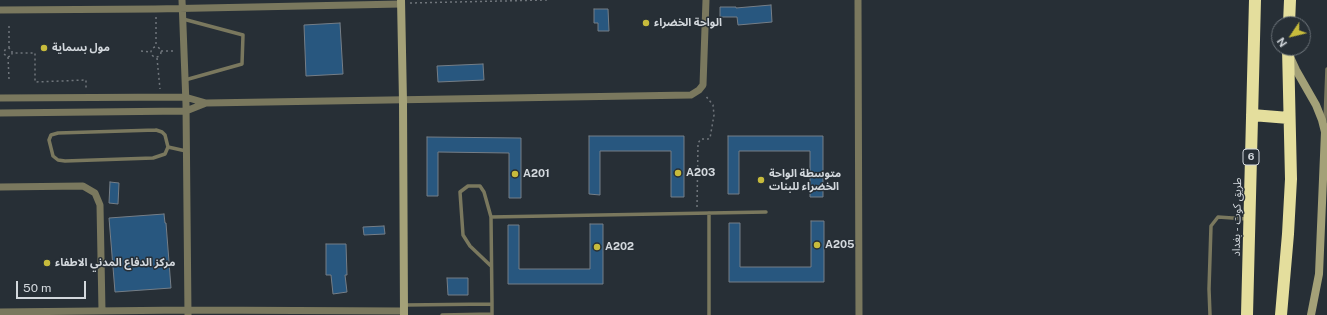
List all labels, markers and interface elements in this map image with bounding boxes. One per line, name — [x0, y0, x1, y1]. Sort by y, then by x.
place label: الواحة الخضراء — [654, 16, 722, 30]
north arrow — [1271, 16, 1311, 56]
marker: الواحة الخضراء — [641, 18, 651, 28]
text: N — [1275, 35, 1289, 49]
place label: مول بسماية — [52, 41, 110, 55]
marker: مول بسماية — [39, 43, 49, 53]
road number: 6 — [1243, 149, 1259, 165]
place label: A203 — [686, 166, 715, 180]
place label: A201 — [523, 167, 550, 181]
place label: متوسطة الواحة الخضراء للبنات — [769, 167, 841, 193]
marker: A203 — [673, 168, 683, 178]
marker: A201 — [510, 169, 520, 179]
marker: متوسطة الواحة الخضراء للبنات — [756, 175, 766, 185]
street label: طريق كوت - بغداد — [1230, 177, 1244, 257]
place label: A205 — [825, 238, 854, 252]
place label: A202 — [605, 240, 634, 254]
marker: A205 — [812, 240, 822, 250]
marker: A202 — [592, 242, 602, 252]
place label: مركز الدفاع المدني الاطفاء — [55, 256, 175, 270]
marker: مركز الدفاع المدني الاطفاء — [42, 258, 52, 268]
scale bar — [18, 273, 88, 299]
text: 50 m — [23, 281, 51, 295]

